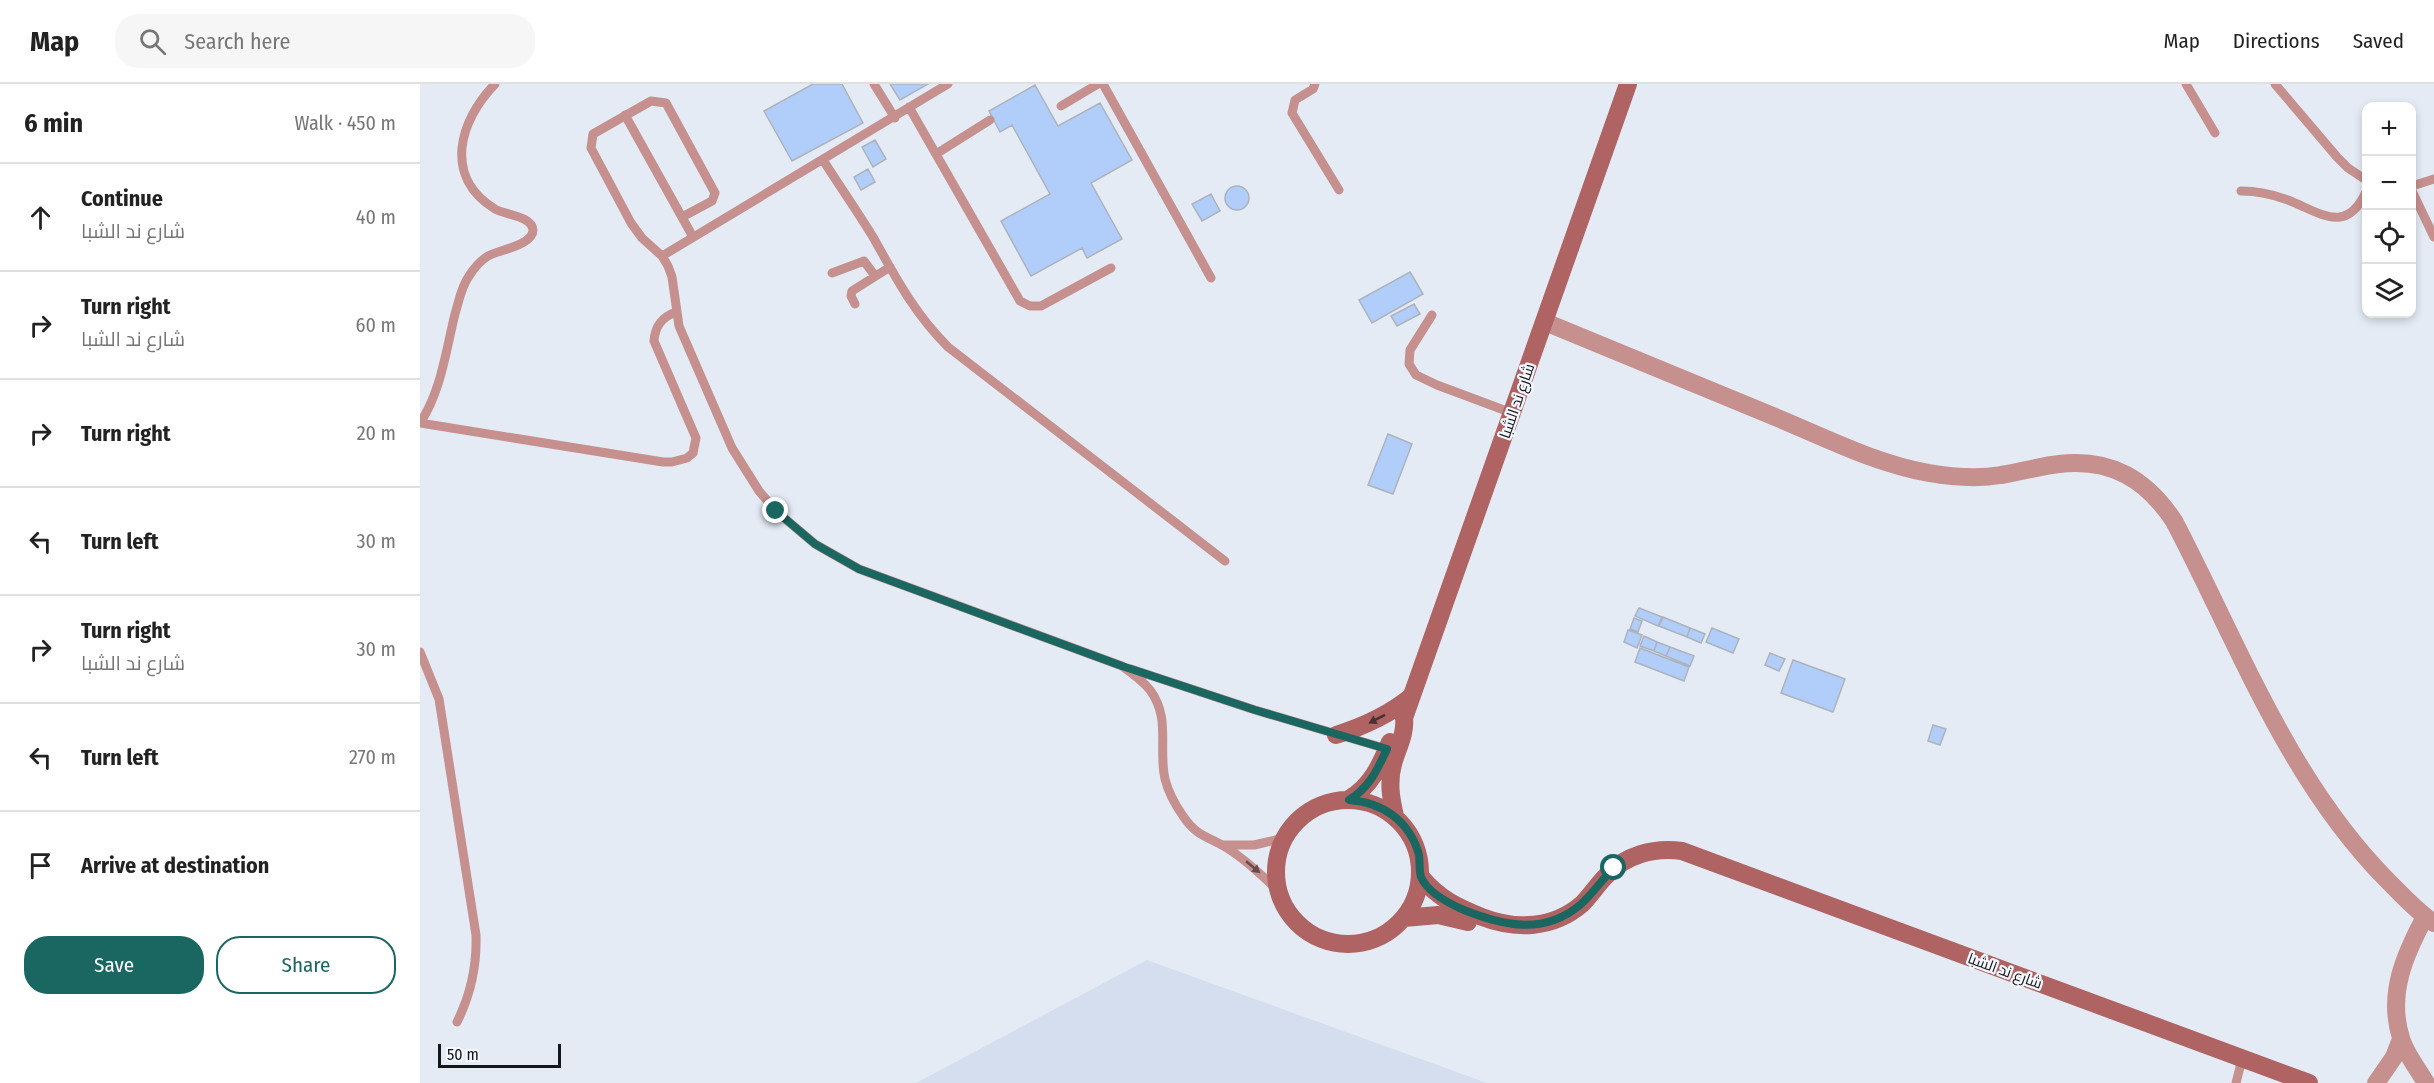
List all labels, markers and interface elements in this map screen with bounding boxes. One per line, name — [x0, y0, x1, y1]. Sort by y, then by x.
search box — [115, 14, 535, 68]
text: Map — [30, 25, 79, 58]
icon: search — [136, 25, 169, 58]
text: Search here — [184, 28, 290, 55]
text: Map — [2163, 28, 2200, 54]
text: Directions — [2233, 28, 2320, 54]
text: Saved — [2353, 28, 2404, 54]
map controls — [2362, 102, 2416, 318]
button: + — [2362, 102, 2416, 156]
text: 6 min — [24, 108, 83, 139]
text: Walk · 450 m — [295, 111, 396, 135]
button: − — [2362, 156, 2416, 210]
text: Continue — [81, 185, 163, 212]
icon: ahead — [24, 201, 57, 234]
text: 40 m — [356, 205, 396, 229]
button: locate — [2362, 210, 2416, 264]
text: شارع ند الشبا — [81, 219, 185, 243]
button: layers — [2362, 264, 2416, 318]
text: Turn right — [81, 293, 170, 320]
icon: right — [24, 309, 57, 342]
text: 60 m — [356, 313, 396, 337]
text: شارع ند الشبا — [81, 327, 185, 351]
street label: شارع ند الشبا — [1496, 361, 1540, 441]
icon: right — [24, 417, 57, 450]
text: Turn right — [81, 420, 170, 447]
text: 20 m — [357, 421, 396, 445]
route end — [762, 497, 788, 523]
icon: left — [24, 525, 57, 558]
text: Turn left — [81, 528, 159, 555]
text: 30 m — [356, 529, 396, 553]
text: Turn right — [81, 617, 170, 644]
icon: right — [24, 633, 57, 666]
text: 30 m — [356, 637, 396, 661]
text: شارع ند الشبا — [81, 651, 185, 675]
one-way arrow — [1368, 714, 1385, 724]
icon: left — [24, 741, 57, 774]
text: Turn left — [81, 744, 159, 771]
text: 270 m — [349, 745, 396, 769]
icon: arrive — [24, 849, 57, 882]
text: Arrive at destination — [81, 852, 269, 879]
route start — [1600, 854, 1626, 880]
one-way arrow — [1245, 861, 1261, 874]
button: Save — [24, 936, 204, 994]
button: Share — [216, 936, 396, 994]
street label: شارع ند الشبا — [1965, 949, 2045, 995]
scale bar — [438, 1041, 561, 1068]
text: 50 m — [447, 1045, 479, 1064]

